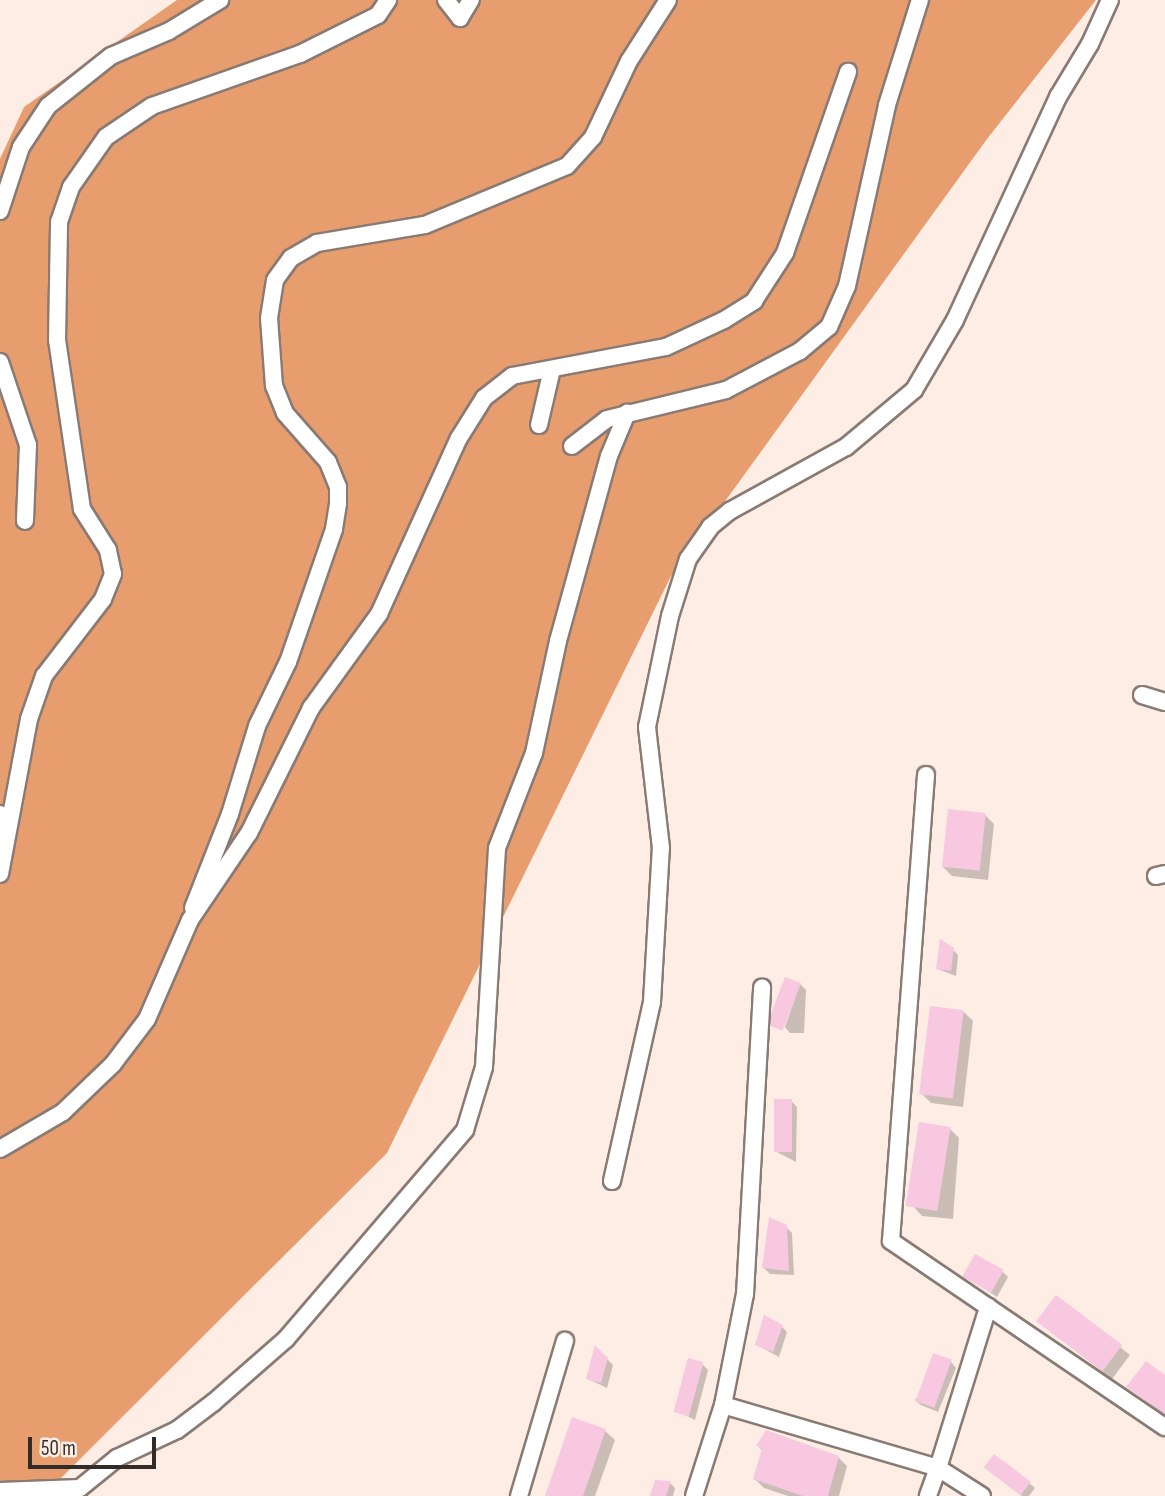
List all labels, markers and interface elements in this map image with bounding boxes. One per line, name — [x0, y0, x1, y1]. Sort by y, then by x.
scale bar — [32, 1422, 159, 1466]
text: 50 m — [41, 1436, 76, 1461]

